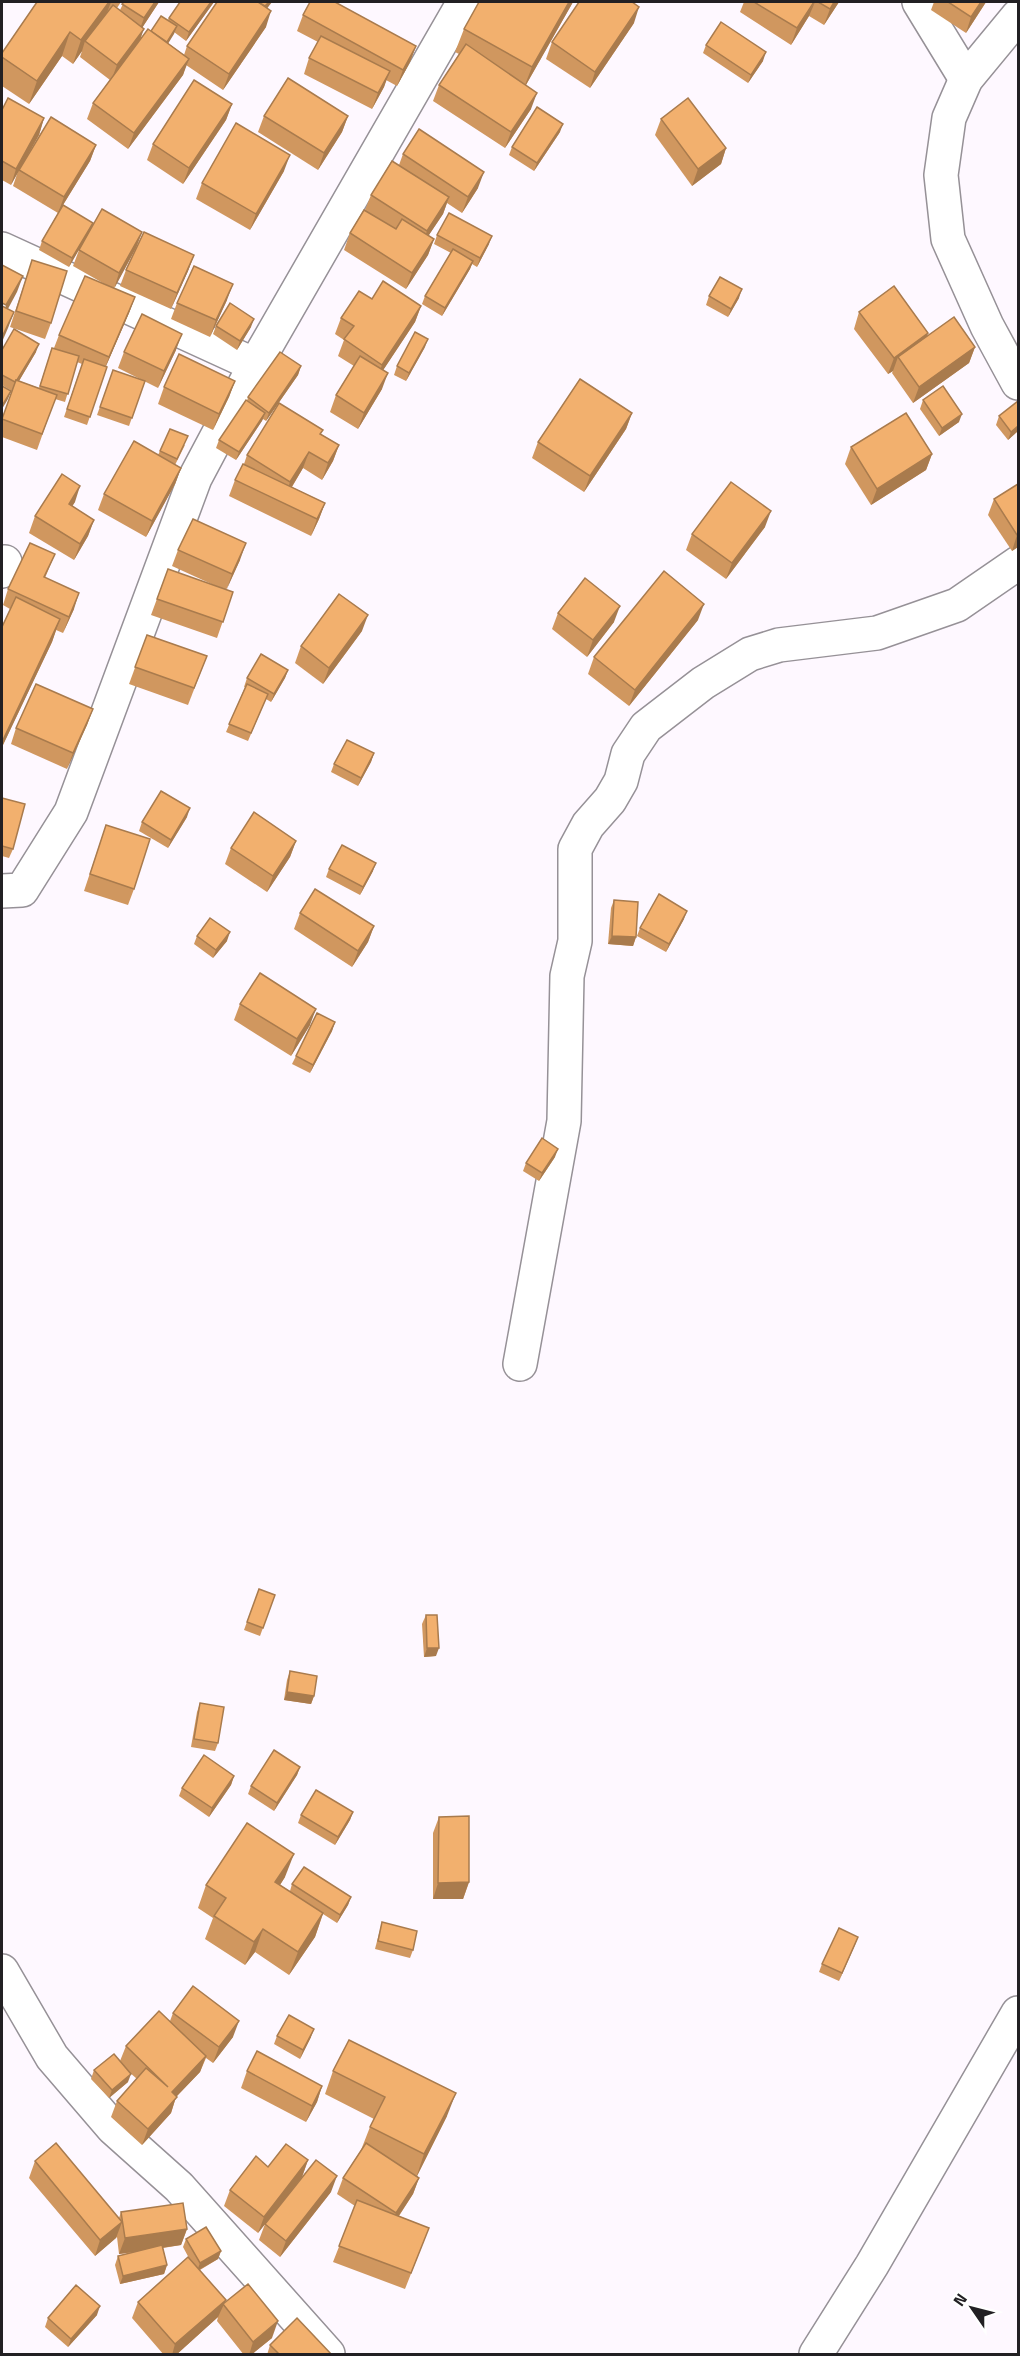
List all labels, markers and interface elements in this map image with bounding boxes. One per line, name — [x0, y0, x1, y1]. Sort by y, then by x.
north arrow — [942, 2278, 1002, 2338]
text: N — [947, 2288, 973, 2311]

